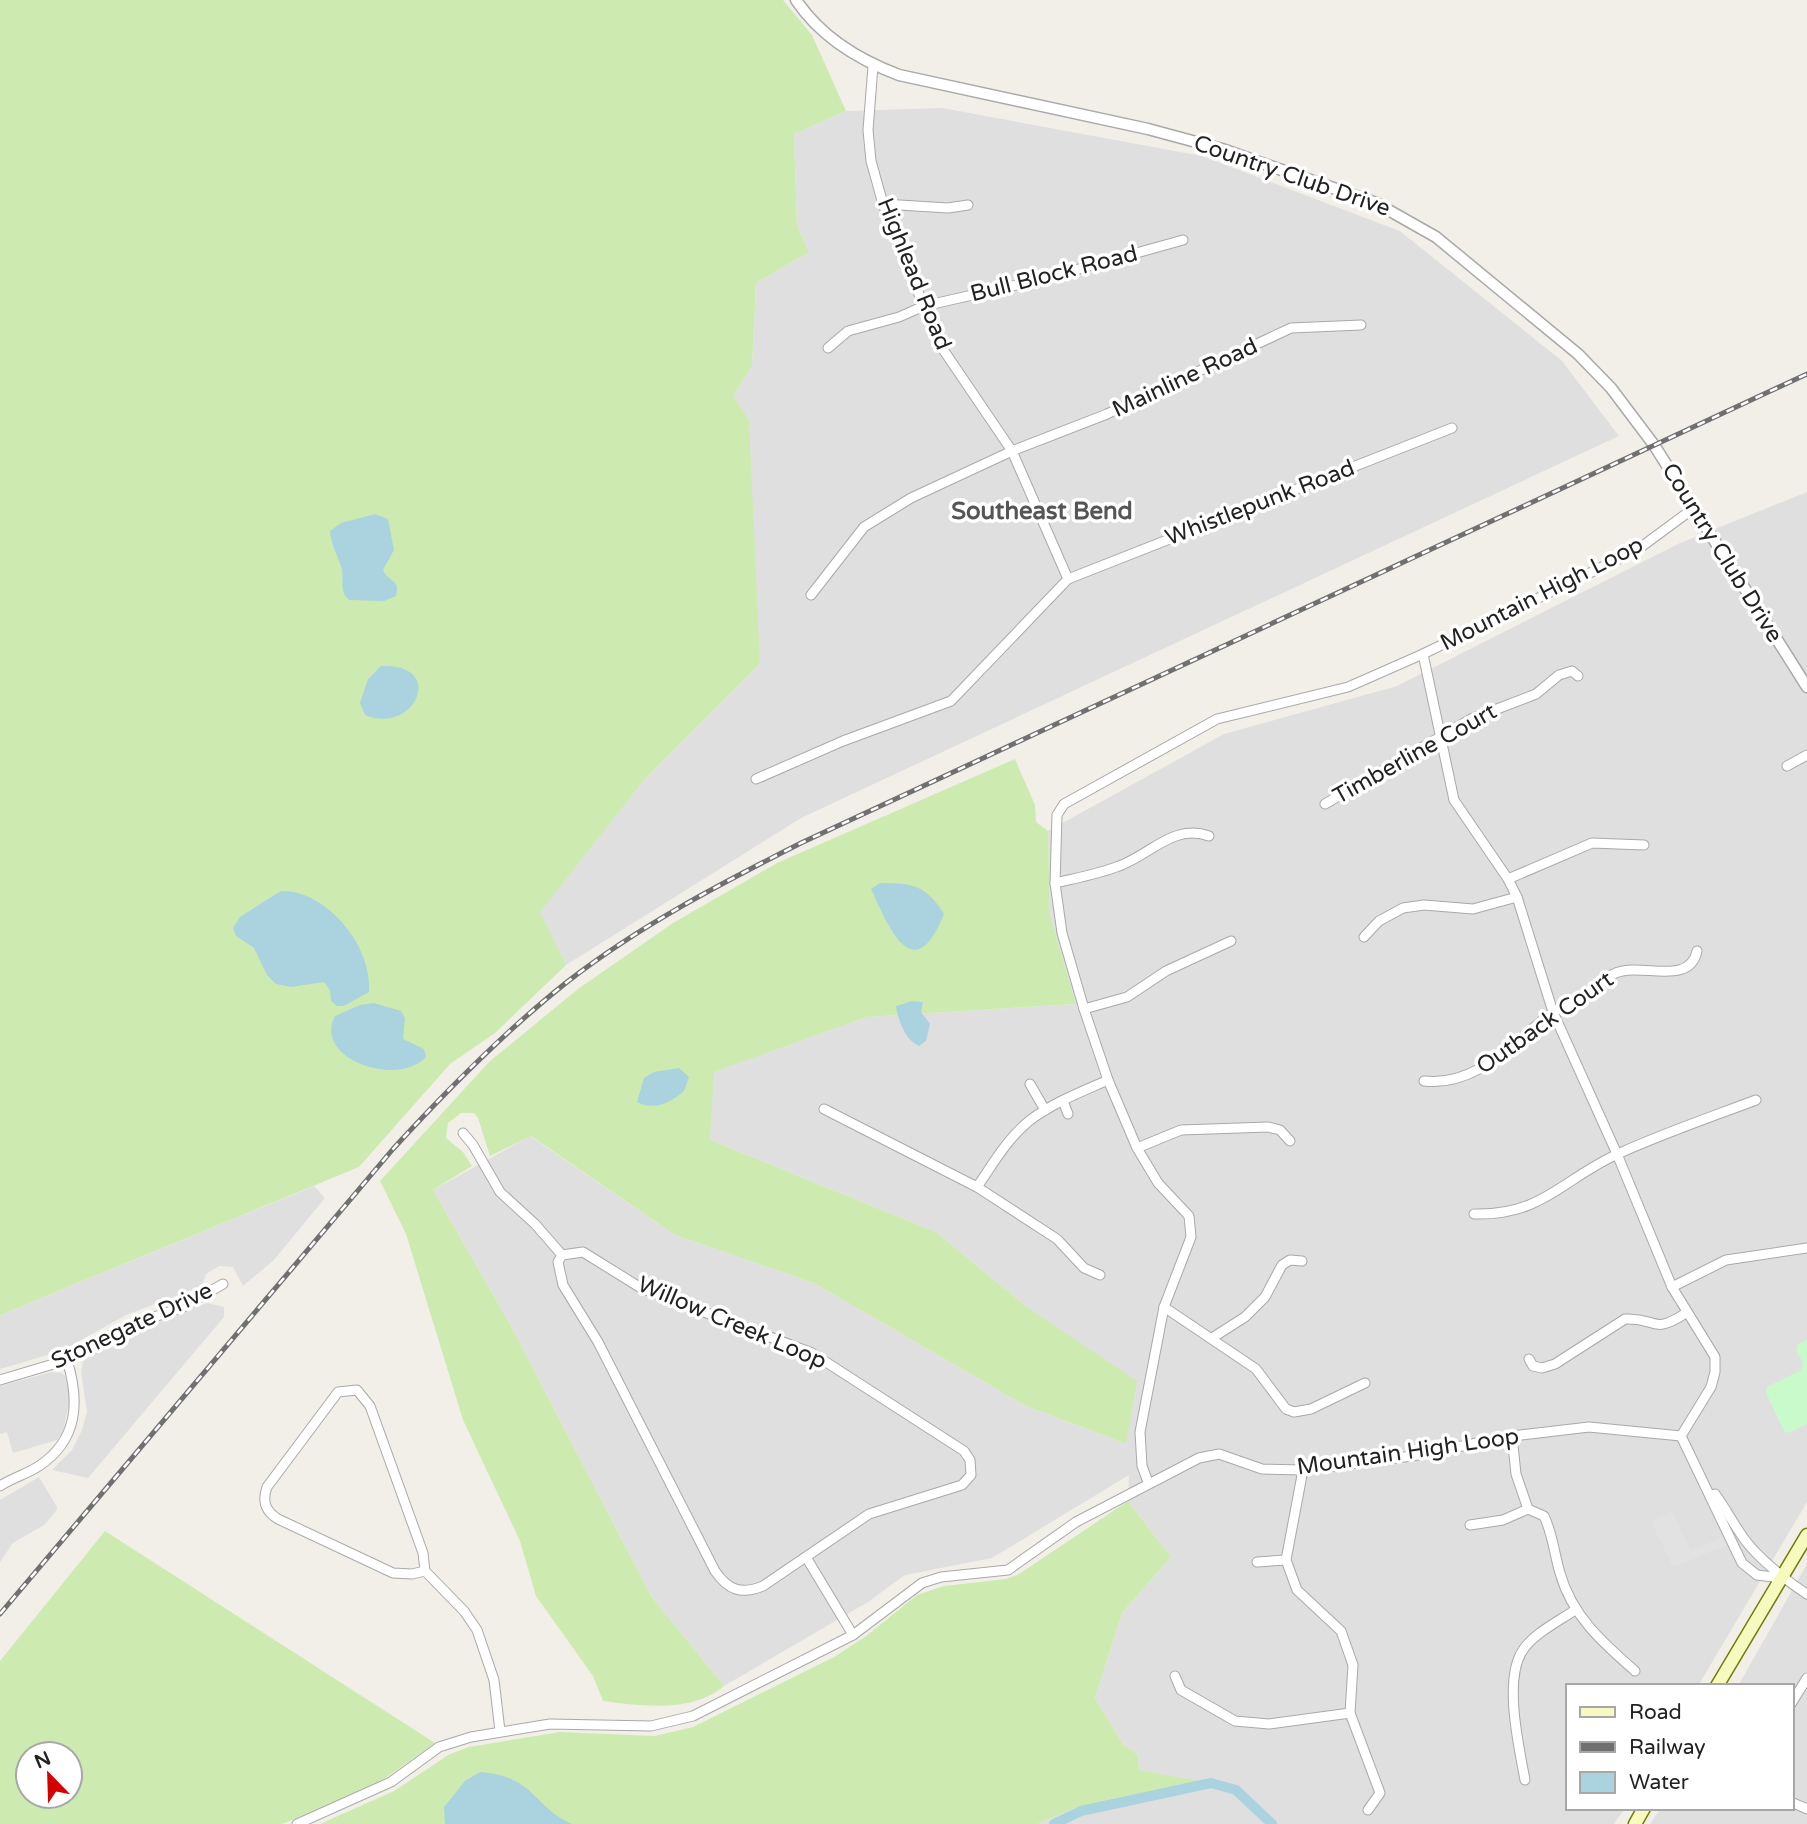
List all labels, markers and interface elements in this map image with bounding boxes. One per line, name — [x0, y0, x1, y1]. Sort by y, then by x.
street label: Country Club Drive — [1190, 129, 1394, 223]
street label: Highlead Road — [871, 194, 957, 354]
street label: Bull Block Road — [968, 240, 1140, 308]
street label: Mainline Road — [1108, 332, 1262, 424]
street label: Whistlepunk Road — [1161, 454, 1359, 552]
street label: Country Club Drive — [1656, 458, 1788, 648]
district label: Southeast Bend — [951, 497, 1133, 526]
street label: Mountain High Loop — [1436, 531, 1648, 657]
street label: Timberline Court — [1328, 697, 1502, 811]
street label: Outback Court — [1471, 965, 1619, 1081]
street label: Willow Creek Loop — [633, 1270, 831, 1376]
street label: Stonegate Drive — [47, 1276, 217, 1376]
street label: Mountain High Loop — [1295, 1423, 1521, 1481]
legend — [1566, 1684, 1793, 1810]
text: Road — [1629, 1700, 1682, 1725]
text: Railway — [1629, 1735, 1706, 1760]
north arrow — [14, 1740, 84, 1810]
text: N — [31, 1747, 54, 1773]
text: Water — [1629, 1770, 1689, 1795]

